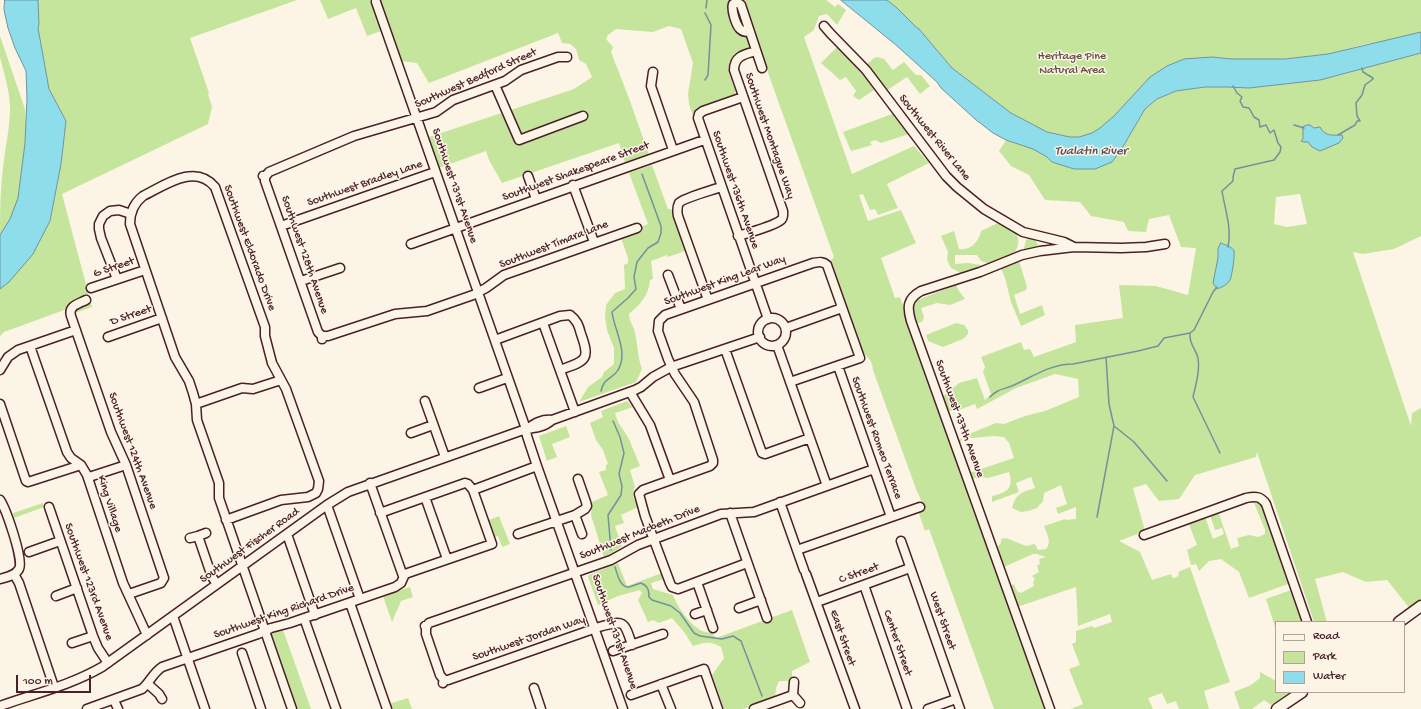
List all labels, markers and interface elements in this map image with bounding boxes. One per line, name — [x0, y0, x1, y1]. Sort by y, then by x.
street label: Southwest Bedford Street — [413, 46, 539, 112]
park label: Heritage Pine Natural Area — [1038, 50, 1106, 78]
street label: Southwest Montague Way — [741, 71, 797, 201]
street label: Southwest River Lane — [895, 92, 973, 184]
street label: Southwest 131st Avenue — [428, 127, 480, 245]
street label: Southwest 136th Avenue — [708, 129, 762, 251]
street label: Southwest Shakespeare Street — [501, 139, 651, 205]
water label: Tualatin River — [1055, 144, 1127, 160]
street label: Southwest Bradley Lane — [305, 157, 425, 211]
street label: Southwest Eldorado Drive — [219, 183, 279, 313]
street label: Southwest 128th Avenue — [277, 194, 331, 316]
street label: Southwest Timara Lane — [497, 218, 611, 272]
street label: Southwest King Lear Way — [662, 252, 788, 310]
street label: G Street — [92, 254, 136, 282]
street label: D Street — [108, 302, 154, 330]
street label: Southwest 137th Avenue — [931, 358, 987, 480]
street label: Southwest Romeo Terrace — [847, 375, 905, 501]
street label: Southwest 124th Avenue — [104, 391, 160, 511]
street label: King Village — [93, 474, 125, 534]
street label: Southwest Macbeth Drive — [578, 502, 702, 564]
street label: Southwest Fischer Road — [197, 505, 303, 587]
street label: Southwest 123rd Avenue — [60, 521, 116, 643]
street label: C Street — [837, 560, 881, 588]
street label: Southwest 131st Avenue — [588, 573, 640, 691]
street label: Southwest King Richard Drive — [212, 581, 356, 643]
street label: West Street — [925, 590, 959, 652]
street label: East Street — [826, 608, 858, 668]
street label: Center Street — [879, 608, 915, 678]
street label: Southwest Jordan Way — [471, 613, 587, 665]
legend — [1275, 621, 1405, 693]
text: Road — [1313, 630, 1339, 644]
text: Park — [1313, 650, 1336, 664]
scale bar — [18, 667, 93, 693]
text: Water — [1313, 670, 1345, 684]
text: 100 m — [23, 675, 53, 689]

